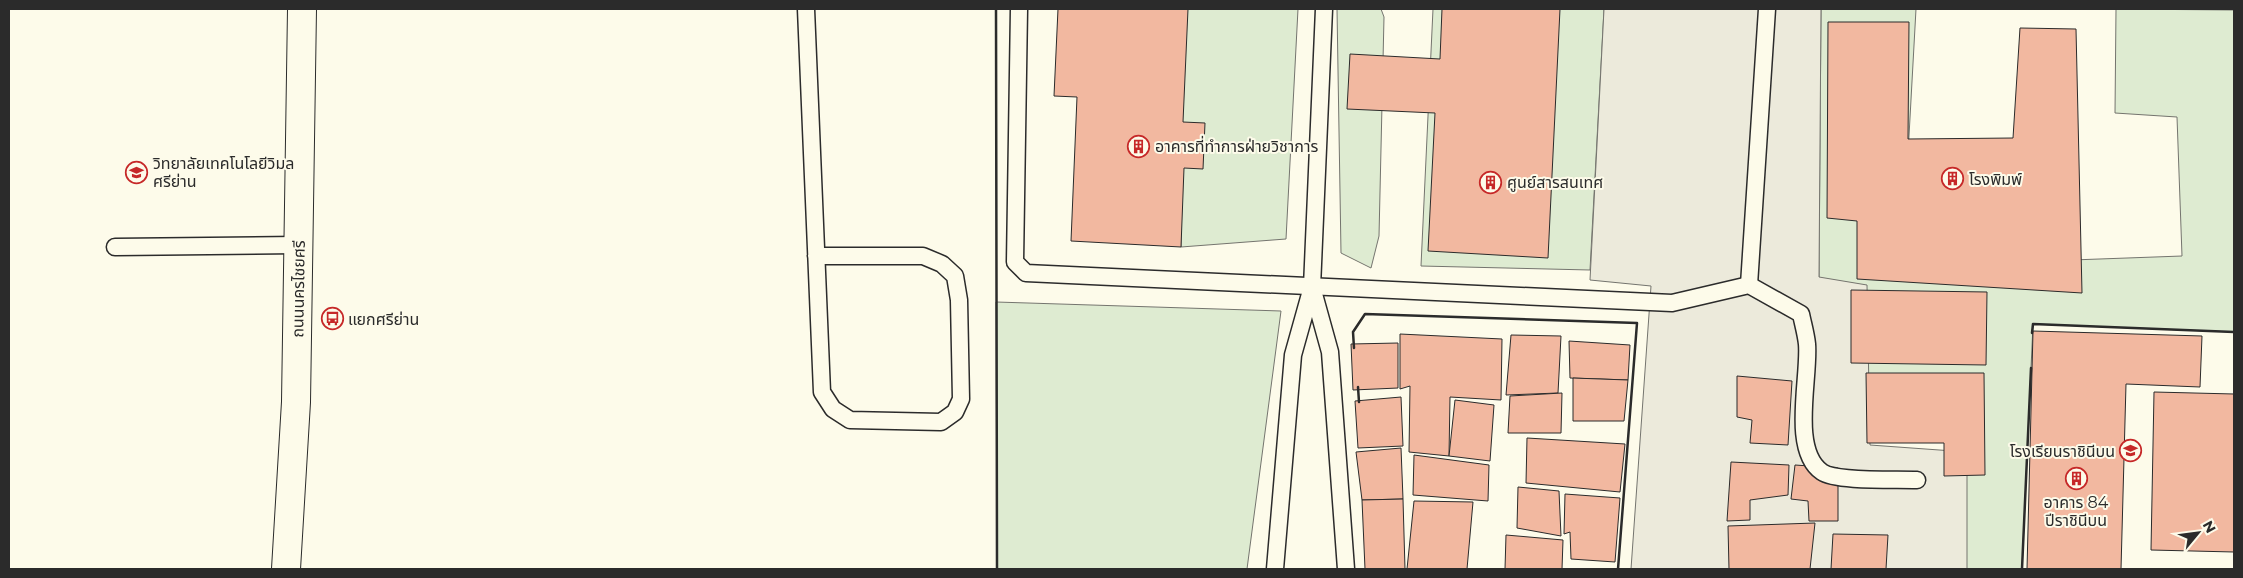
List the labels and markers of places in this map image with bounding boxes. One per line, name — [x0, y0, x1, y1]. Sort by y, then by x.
building icon: อาคารที่ทำการฝ่ายวิชาการ — [1127, 134, 1151, 158]
place label: อาคารที่ทำการฝ่ายวิชาการ — [1155, 135, 1318, 156]
place label: วิทยาลัยเทคโนโลยีวิมล ศรีย่าน — [152, 154, 294, 191]
school or university icon: วิทยาลัยเทคโนโลยีวิมล ศรีย่าน — [125, 160, 149, 184]
building icon: โรงพิมพ์ — [1941, 167, 1965, 191]
building icon: ศูนย์สารสนเทศ — [1479, 170, 1503, 194]
place label: โรงพิมพ์ — [1969, 170, 2022, 189]
place label: ศูนย์สารสนเทศ — [1507, 173, 1603, 192]
bus stop icon: แยกศรีย่าน — [320, 307, 344, 331]
place label: แยกศรีย่าน — [348, 310, 419, 329]
school or university icon: โรงเรียนราชินีบน — [2119, 439, 2143, 463]
place label: โรงเรียนราชินีบน — [2010, 442, 2115, 461]
building icon: อาคาร 84 ปีราชินีบน — [2064, 466, 2088, 490]
place label: อาคาร 84 ปีราชินีบน — [2044, 493, 2109, 530]

